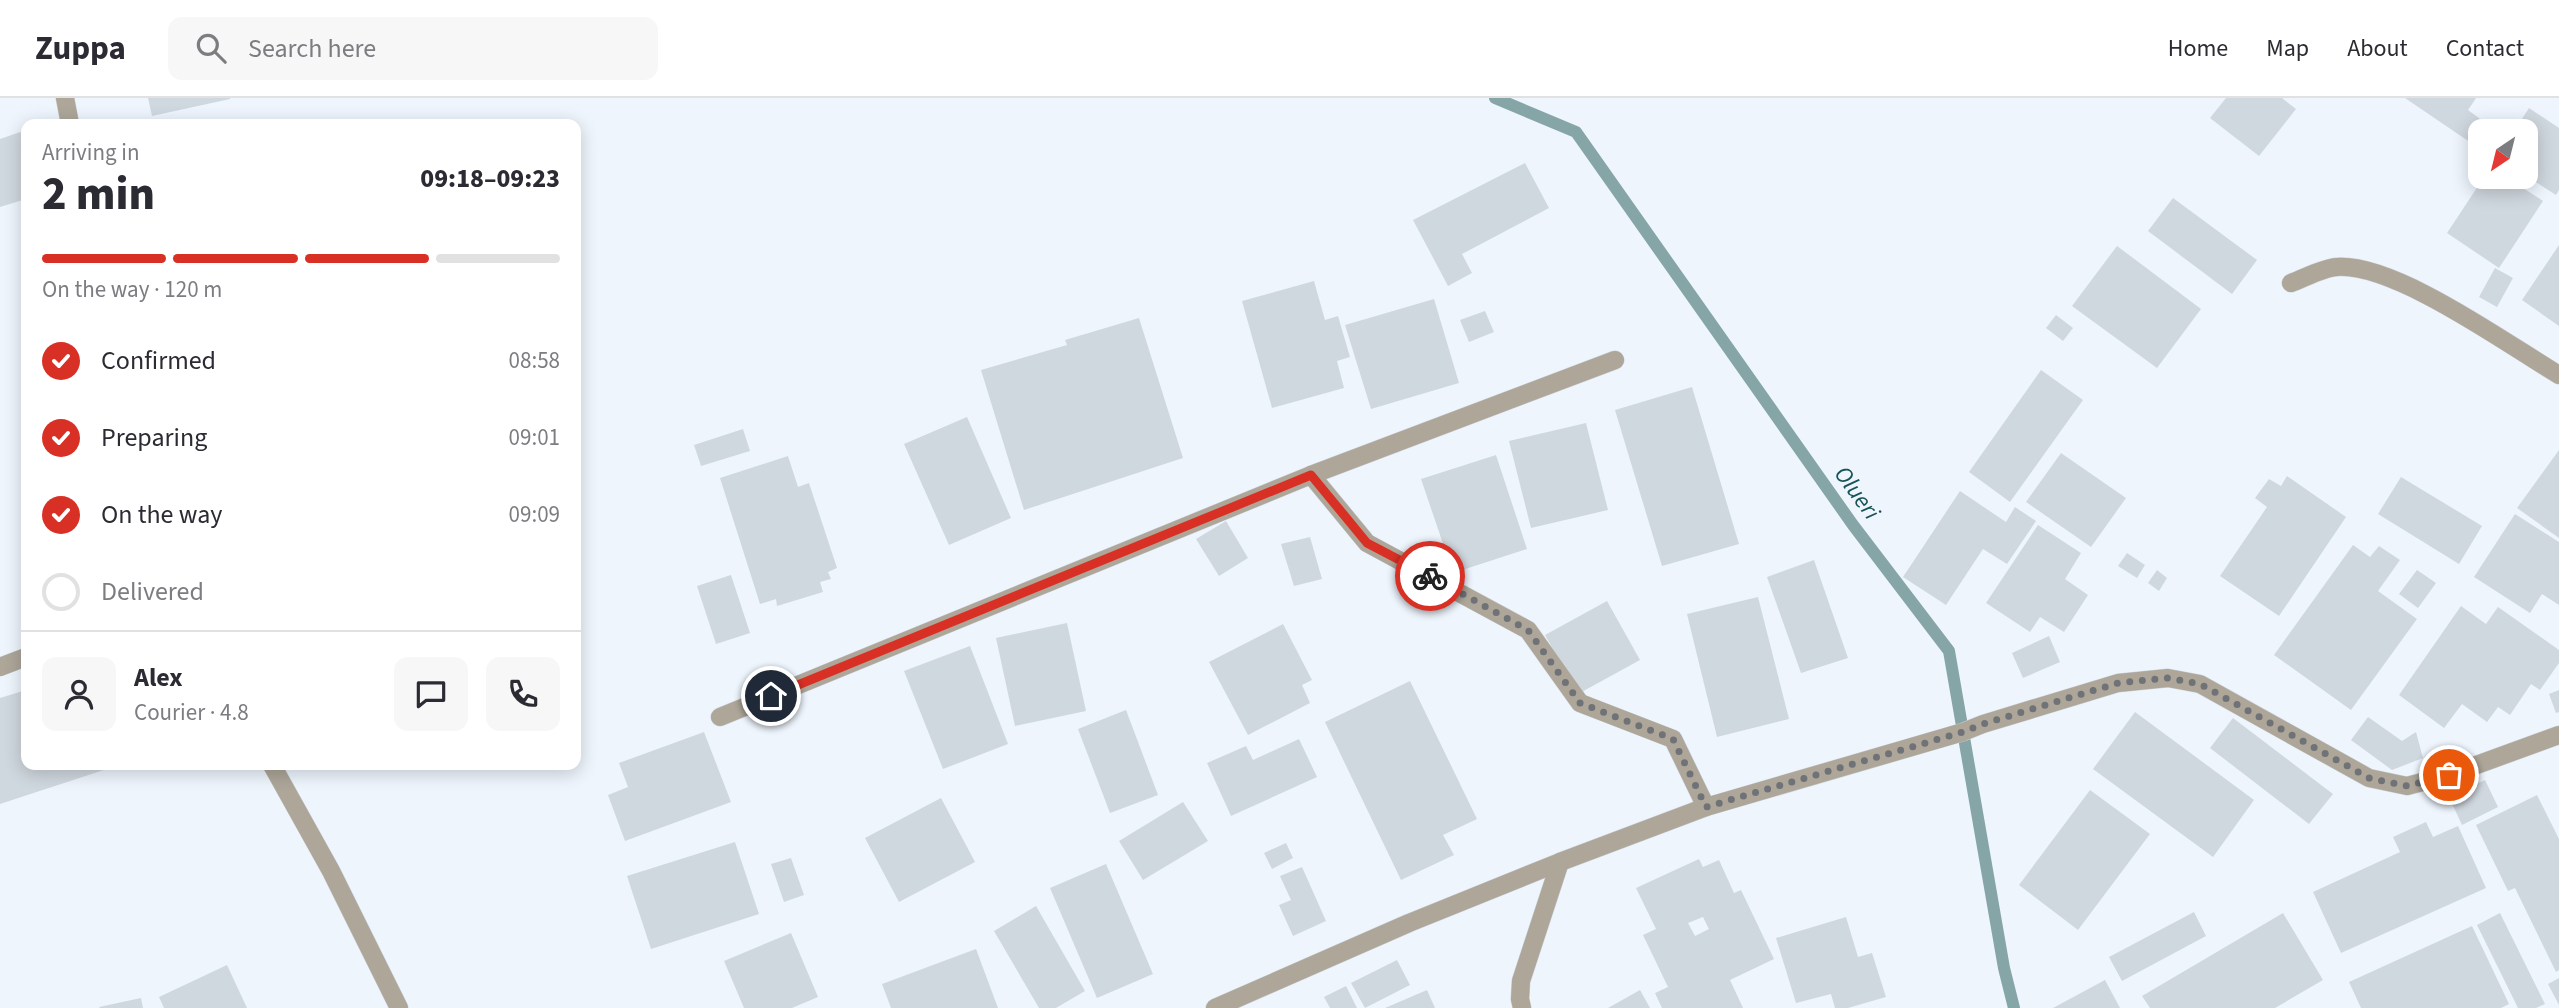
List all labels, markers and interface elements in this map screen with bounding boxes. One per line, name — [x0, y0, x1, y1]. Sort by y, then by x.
search box — [168, 17, 658, 80]
text: Zuppa — [35, 25, 126, 72]
icon: search — [192, 29, 230, 67]
text: Search here — [248, 30, 376, 67]
text: Home — [2168, 31, 2228, 66]
text: Map — [2266, 31, 2309, 66]
text: About — [2347, 31, 2408, 66]
text: Contact — [2446, 31, 2524, 66]
north arrow — [2468, 119, 2538, 189]
map controls — [2468, 119, 2538, 189]
text: Arriving in — [42, 136, 140, 169]
text: 09:18–09:23 — [420, 160, 560, 197]
text: 2 min — [42, 162, 155, 227]
text: On the way · 120 m — [42, 273, 222, 306]
icon: check — [42, 342, 80, 380]
text: Confirmed — [101, 342, 216, 379]
text: 08:58 — [509, 344, 560, 377]
icon: check — [42, 419, 80, 457]
text: Preparing — [101, 419, 207, 456]
text: 09:01 — [509, 421, 560, 454]
water label: Olueri — [1825, 459, 1889, 527]
icon: check — [42, 496, 80, 534]
text: On the way — [101, 496, 222, 533]
text: 09:09 — [509, 498, 560, 531]
courier — [1395, 541, 1465, 611]
icon: bike — [1411, 557, 1449, 595]
text: Delivered — [101, 573, 204, 610]
button: person — [42, 657, 116, 731]
button: chat — [394, 657, 468, 731]
button: phone — [486, 657, 560, 731]
text: Alex — [134, 659, 183, 696]
pin — [741, 666, 801, 726]
icon: home — [752, 677, 790, 715]
text: Courier · 4.8 — [134, 696, 249, 729]
pin — [2419, 745, 2479, 805]
icon: bag — [2430, 756, 2468, 794]

